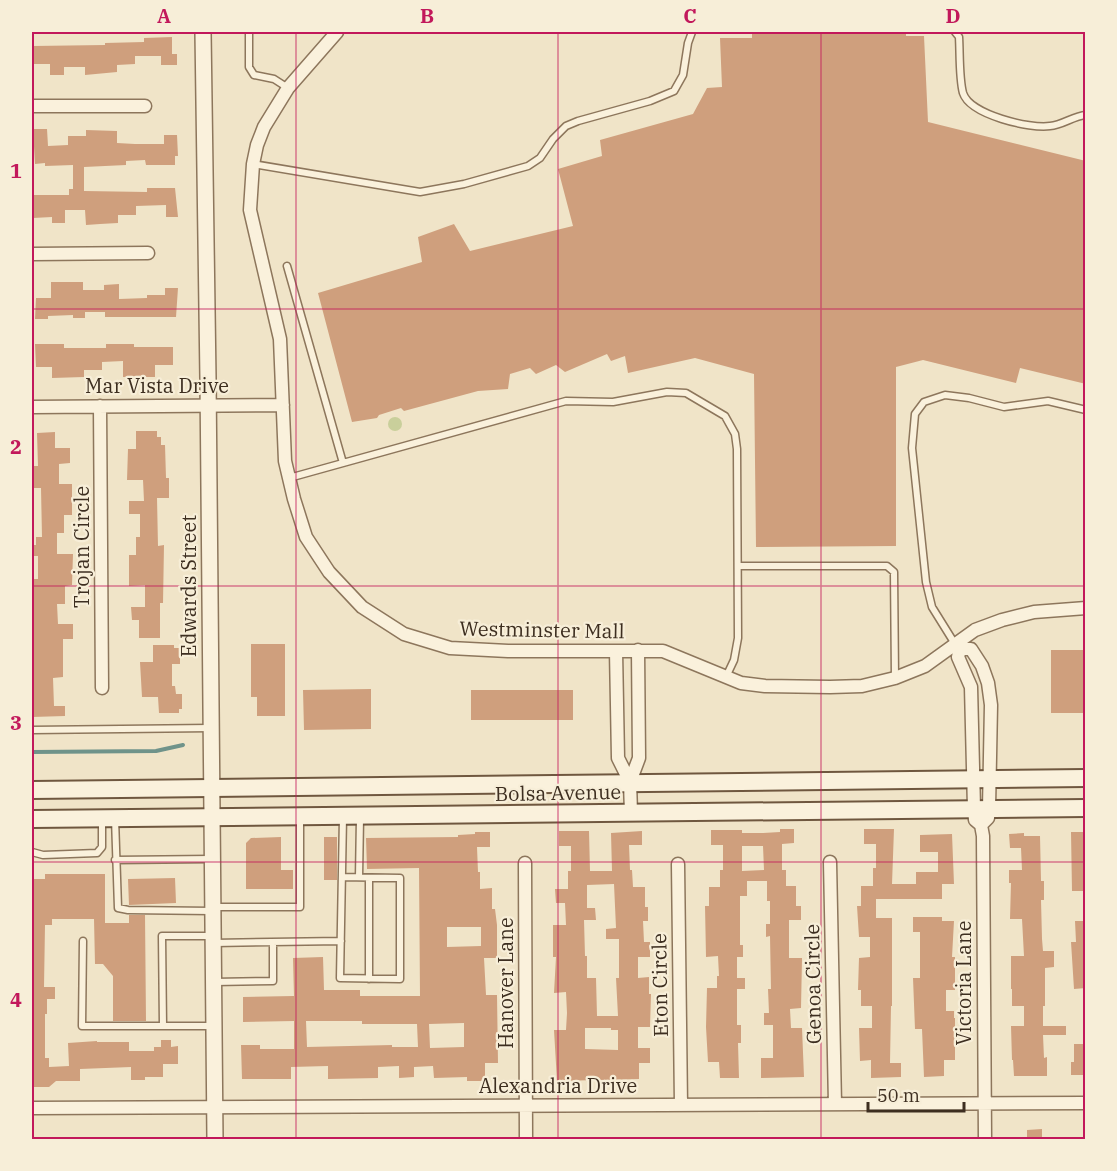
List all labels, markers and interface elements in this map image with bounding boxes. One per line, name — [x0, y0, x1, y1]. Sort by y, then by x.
text: A — [157, 2, 171, 29]
text: B — [420, 2, 434, 29]
text: C — [683, 2, 697, 29]
text: D — [945, 2, 961, 29]
text: 1 — [10, 157, 22, 184]
street label: Mar Vista Drive — [85, 372, 229, 399]
text: 2 — [10, 433, 22, 460]
street label: Trojan Circle — [68, 486, 95, 608]
street label: Edwards Street — [175, 515, 202, 657]
street label: Westminster Mall — [459, 615, 625, 644]
text: 3 — [10, 709, 22, 736]
street label: Bolsa Avenue — [495, 778, 621, 807]
street label: Hanover Lane — [492, 917, 519, 1049]
street label: Victoria Lane — [950, 921, 977, 1045]
street label: Genoa Circle — [798, 924, 827, 1044]
street label: Eton Circle — [645, 933, 674, 1037]
text: 4 — [10, 986, 22, 1013]
street label: Alexandria Drive — [479, 1072, 637, 1099]
scale bar — [868, 1075, 964, 1113]
text: 50 m — [877, 1084, 920, 1107]

